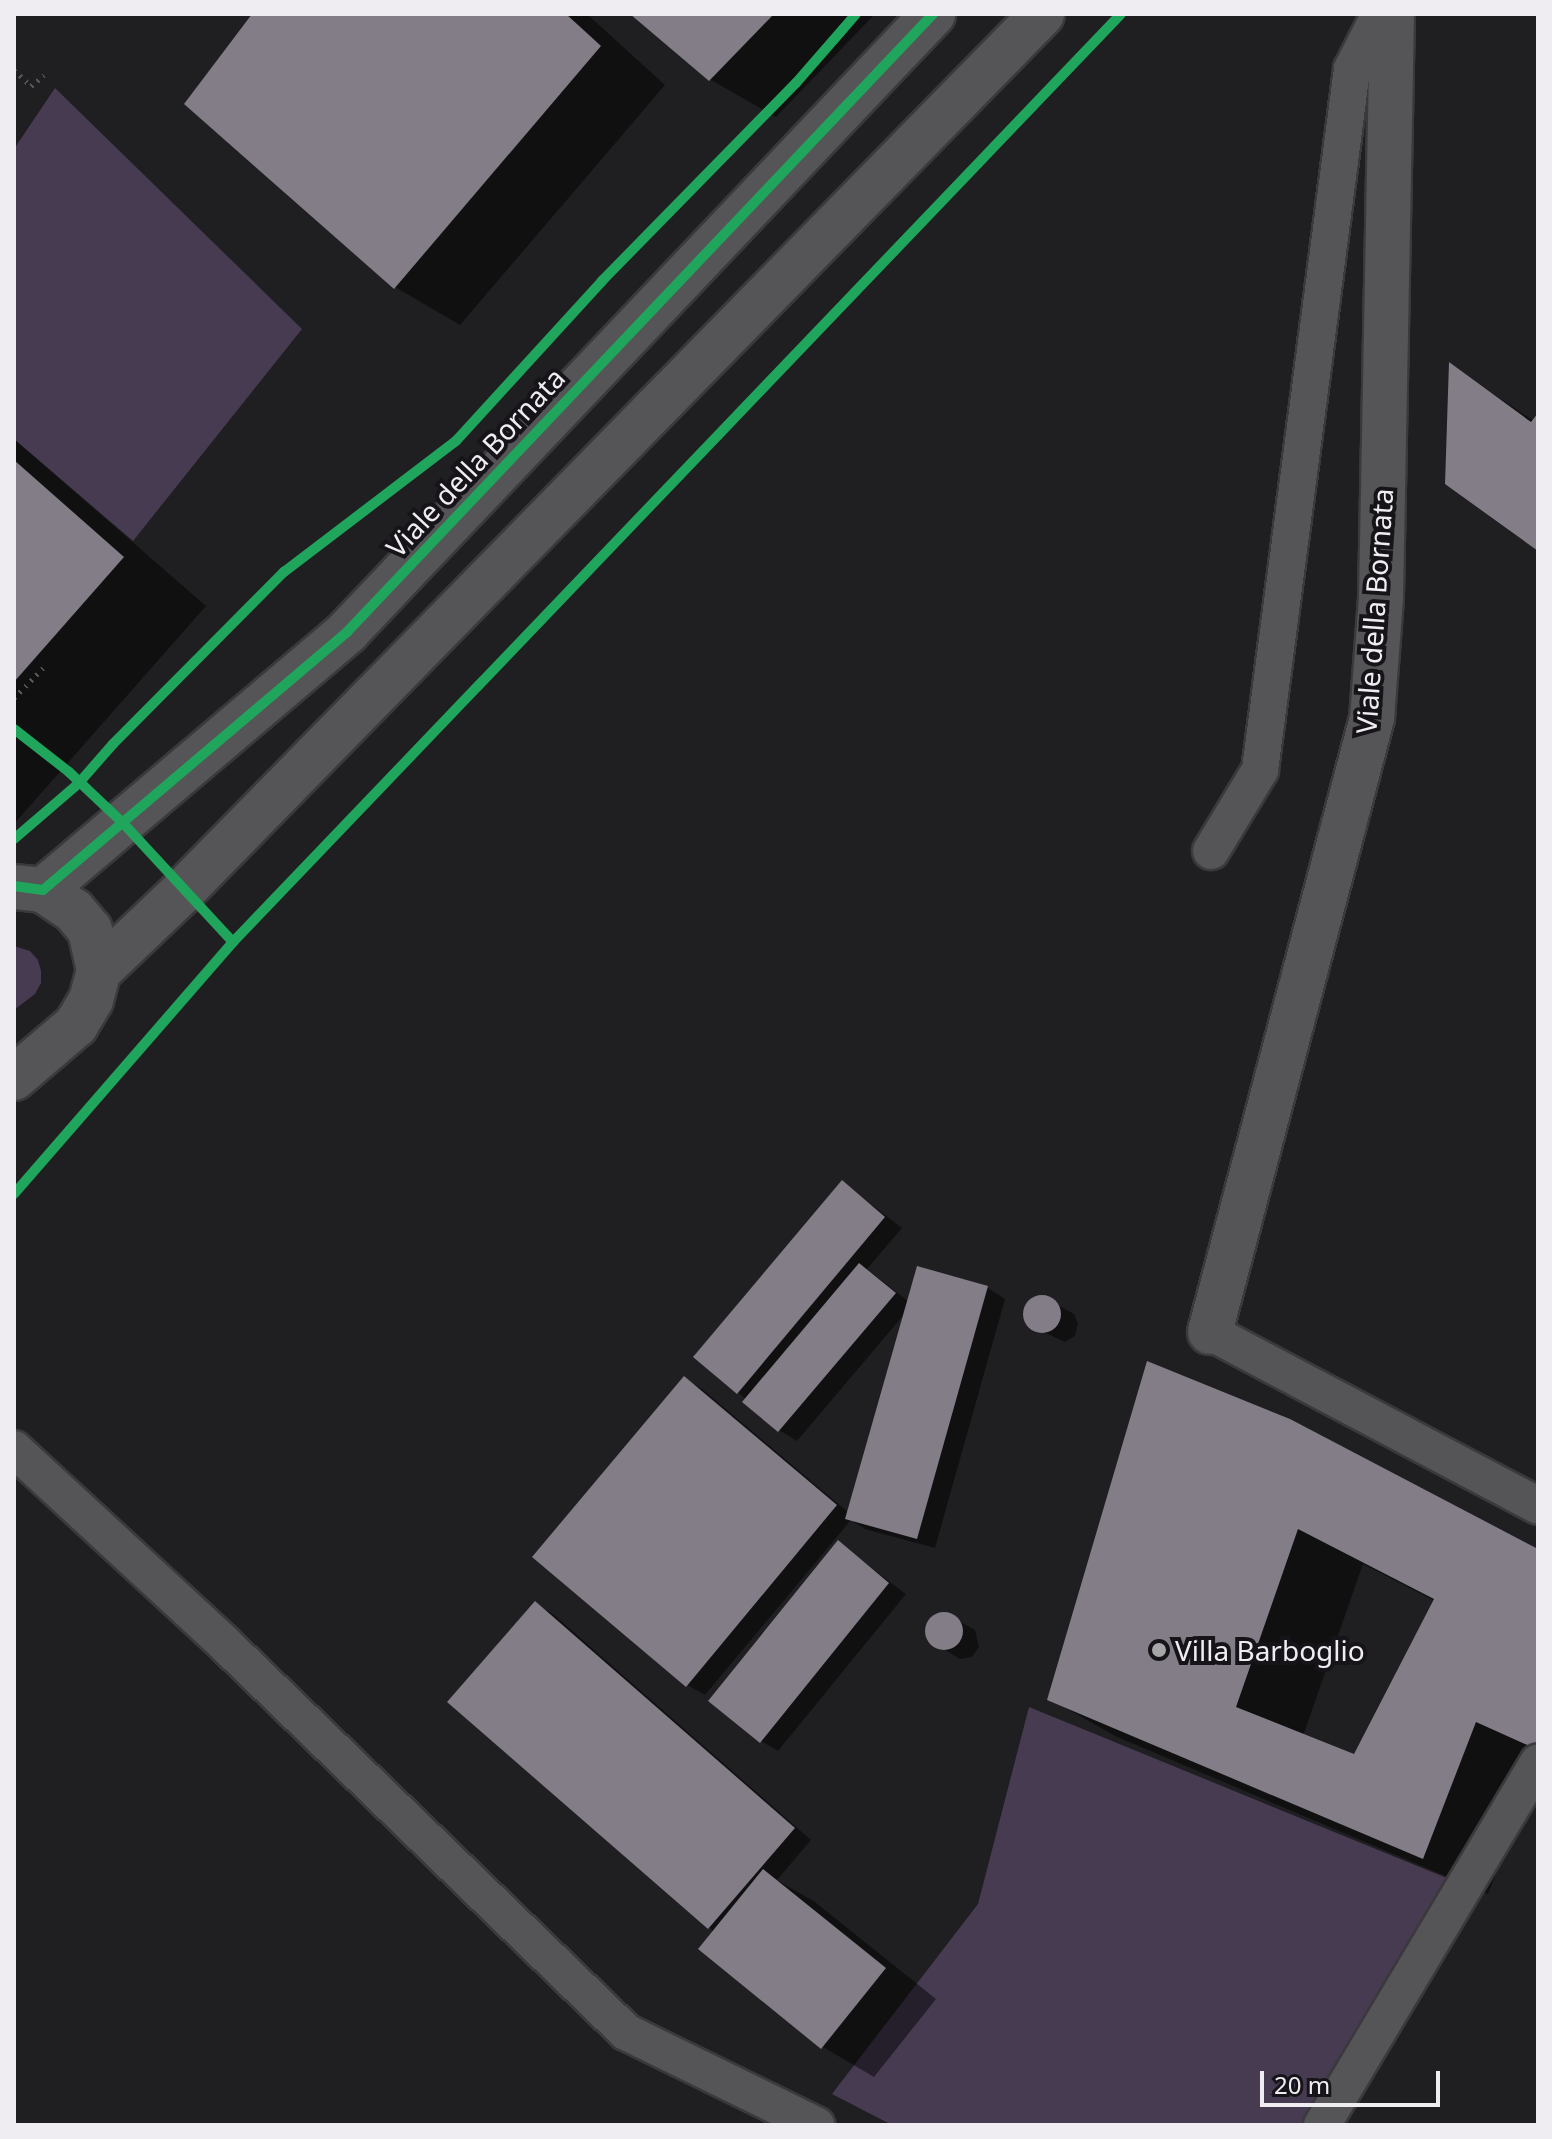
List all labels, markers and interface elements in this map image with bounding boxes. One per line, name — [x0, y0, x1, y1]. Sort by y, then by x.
street label: Viale della Bornata — [379, 361, 571, 563]
street label: Viale della Bornata — [1349, 487, 1399, 735]
place label: Villa Barboglio — [1175, 1633, 1365, 1667]
marker: Villa Barboglio — [1150, 1641, 1168, 1659]
scale bar — [1264, 2055, 1444, 2105]
text: 20 m — [1274, 2068, 1330, 2101]

